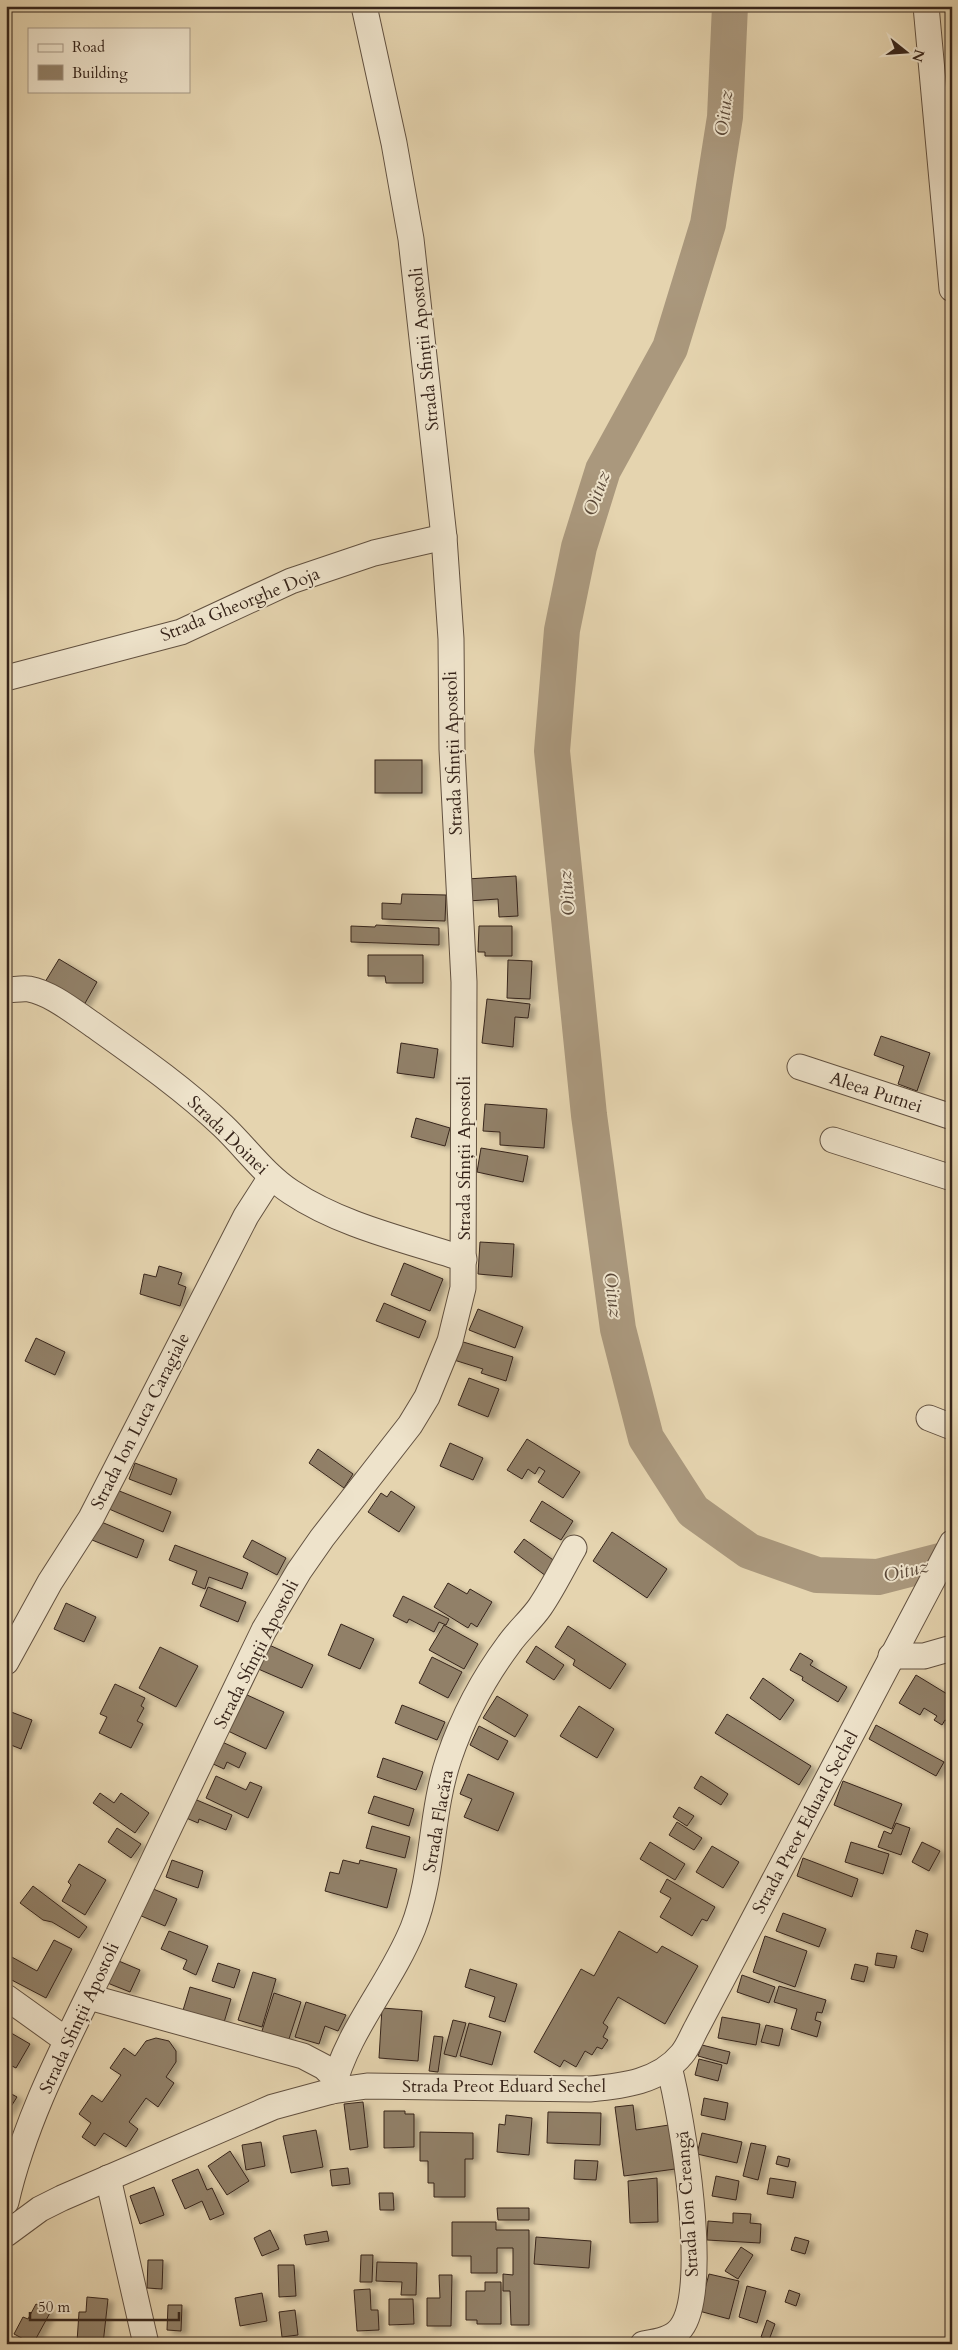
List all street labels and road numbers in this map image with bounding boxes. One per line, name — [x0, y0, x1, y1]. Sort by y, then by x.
street label: Strada Sfinții Apostoli — [403, 266, 446, 432]
street label: Strada Gheorghe Doja — [157, 561, 324, 648]
street label: Strada Sfinții Apostoli — [438, 670, 469, 836]
street label: Aleea Putnei — [826, 1066, 925, 1119]
street label: Strada Sfinții Apostoli — [452, 1076, 477, 1240]
street label: Strada Doinei — [182, 1090, 274, 1181]
street label: Strada Ion Luca Caragiale — [85, 1329, 196, 1514]
street label: Strada Sfinții Apostoli — [208, 1575, 305, 1733]
street label: Strada Preot Eduard Sechel — [746, 1726, 865, 1918]
street label: Strada Flacăra — [417, 1767, 460, 1875]
street label: Strada Sfinții Apostoli — [33, 1938, 126, 2098]
street label: Strada Preot Eduard Sechel — [402, 2074, 607, 2099]
street label: Strada Ion Creangă — [670, 2130, 705, 2278]

